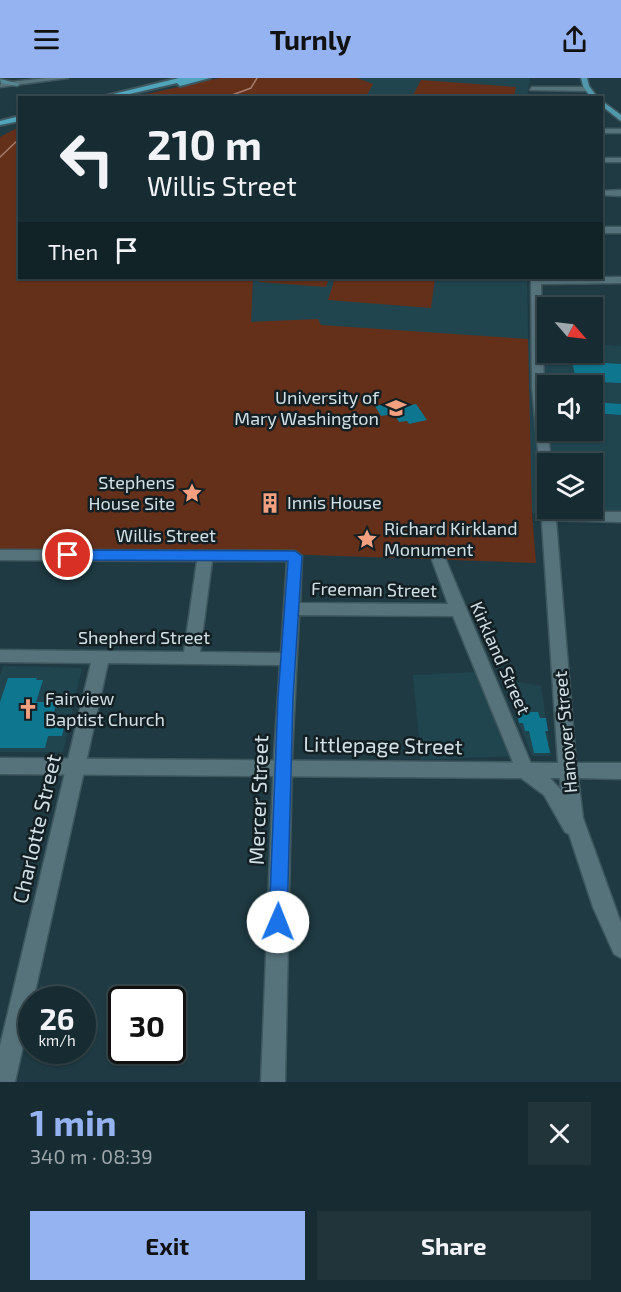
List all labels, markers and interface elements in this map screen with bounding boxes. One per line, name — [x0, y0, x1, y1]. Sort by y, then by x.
icon: menu — [30, 23, 63, 56]
text: Turnly — [270, 23, 351, 55]
icon: share — [558, 23, 591, 56]
text: 210 m — [147, 118, 262, 168]
icon: left — [48, 120, 126, 198]
text: Willis Street — [147, 169, 297, 201]
icon: arrive — [110, 234, 143, 267]
text: Then — [48, 238, 98, 264]
north arrow — [537, 297, 603, 363]
map controls — [537, 297, 603, 519]
button: sound — [537, 375, 603, 441]
place label: University of Mary Washington — [234, 386, 380, 429]
school or university icon: University of Mary Washington — [384, 396, 408, 420]
button: layers — [537, 453, 603, 519]
place label: Stephens House Site — [89, 471, 175, 514]
place icon: Stephens House Site — [180, 481, 204, 505]
building icon: Innis House — [258, 491, 282, 515]
place label: Innis House — [287, 491, 382, 513]
place label: Richard Kirkland Monument — [384, 517, 518, 560]
street label: Willis Street — [116, 524, 216, 546]
place icon: Richard Kirkland Monument — [355, 527, 379, 551]
pin — [42, 529, 93, 580]
icon: arrive — [51, 538, 84, 571]
street label: Freeman Street — [311, 577, 437, 601]
street label: Kirkland Street — [466, 598, 536, 718]
street label: Shepherd Street — [78, 626, 210, 648]
street label: Hanover Street — [549, 670, 581, 794]
place label: Fairview Baptist Church — [45, 687, 165, 730]
church icon: Fairview Baptist Church — [16, 697, 40, 721]
street label: Littlepage Street — [303, 731, 463, 758]
street label: Mercer Street — [243, 734, 272, 865]
street label: Charlotte Street — [6, 752, 65, 906]
position arrow — [246, 890, 310, 954]
speed limit sign: 30 — [108, 986, 186, 1064]
text: 26 — [39, 1000, 75, 1036]
text: km/h — [38, 1031, 76, 1049]
text: 1 min — [30, 1100, 117, 1143]
button: close — [528, 1102, 591, 1165]
text: 340 m · 08:39 — [30, 1144, 153, 1168]
button: Exit — [30, 1211, 305, 1280]
button: Share — [317, 1211, 591, 1280]

